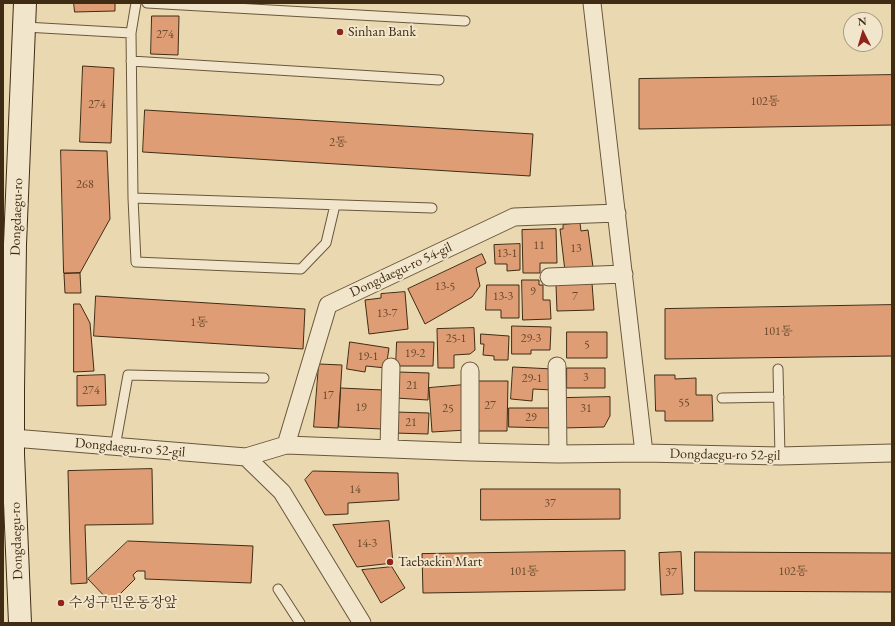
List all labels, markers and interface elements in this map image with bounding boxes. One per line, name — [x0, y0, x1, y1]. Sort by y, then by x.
north arrow — [843, 12, 883, 52]
text: N — [857, 14, 867, 28]
place label: Sinhan Bank — [348, 24, 416, 40]
marker: Sinhan Bank — [335, 27, 345, 37]
house number: 274 — [156, 28, 174, 42]
house number: 102동 — [751, 95, 779, 109]
house number: 274 — [88, 98, 106, 112]
house number: 2동 — [329, 136, 347, 150]
street label: Dongdaegu-ro — [7, 178, 27, 256]
house number: 268 — [76, 178, 94, 192]
street label: Dongdaegu-ro 54-gil — [347, 239, 455, 301]
house number: 11 — [533, 239, 545, 253]
house number: 13 — [570, 242, 582, 256]
house number: 13-1 — [497, 247, 517, 261]
house number: 13-5 — [435, 280, 455, 294]
house number: 9 — [530, 285, 536, 299]
house number: 13-3 — [493, 290, 513, 304]
house number: 7 — [572, 290, 578, 304]
house number: 13-7 — [377, 307, 397, 321]
house number: 1동 — [190, 316, 208, 330]
house number: 101동 — [764, 325, 792, 339]
house number: 25-1 — [446, 332, 466, 346]
house number: 29-3 — [521, 332, 541, 346]
house number: 5 — [584, 338, 590, 352]
house number: 19-2 — [405, 347, 425, 361]
house number: 19-1 — [358, 350, 378, 364]
house number: 3 — [583, 371, 589, 385]
house number: 29-1 — [522, 372, 542, 386]
house number: 21 — [406, 379, 418, 393]
house number: 274 — [82, 384, 100, 398]
house number: 17 — [322, 389, 334, 403]
house number: 55 — [678, 396, 690, 410]
house number: 27 — [484, 399, 496, 413]
house number: 19 — [355, 401, 367, 415]
house number: 25 — [442, 402, 454, 416]
house number: 31 — [580, 402, 592, 416]
house number: 29 — [525, 411, 537, 425]
house number: 21 — [405, 416, 417, 430]
street label: Dongdaegu-ro 52-gil — [74, 435, 186, 461]
street label: Dongdaegu-ro 52-gil — [669, 446, 781, 464]
house number: 14 — [349, 483, 361, 497]
house number: 37 — [544, 497, 556, 511]
street label: Dongdaegu-ro — [7, 502, 27, 580]
house number: 14-3 — [357, 537, 377, 551]
place label: Taebaekin Mart — [398, 554, 482, 570]
marker: Taebaekin Mart — [385, 557, 395, 567]
house number: 101동 — [510, 565, 538, 579]
house number: 102동 — [779, 565, 807, 579]
house number: 37 — [665, 566, 677, 580]
place label: 수성구민운동장앞 — [69, 595, 177, 611]
marker: 수성구민운동장앞 — [56, 598, 66, 608]

